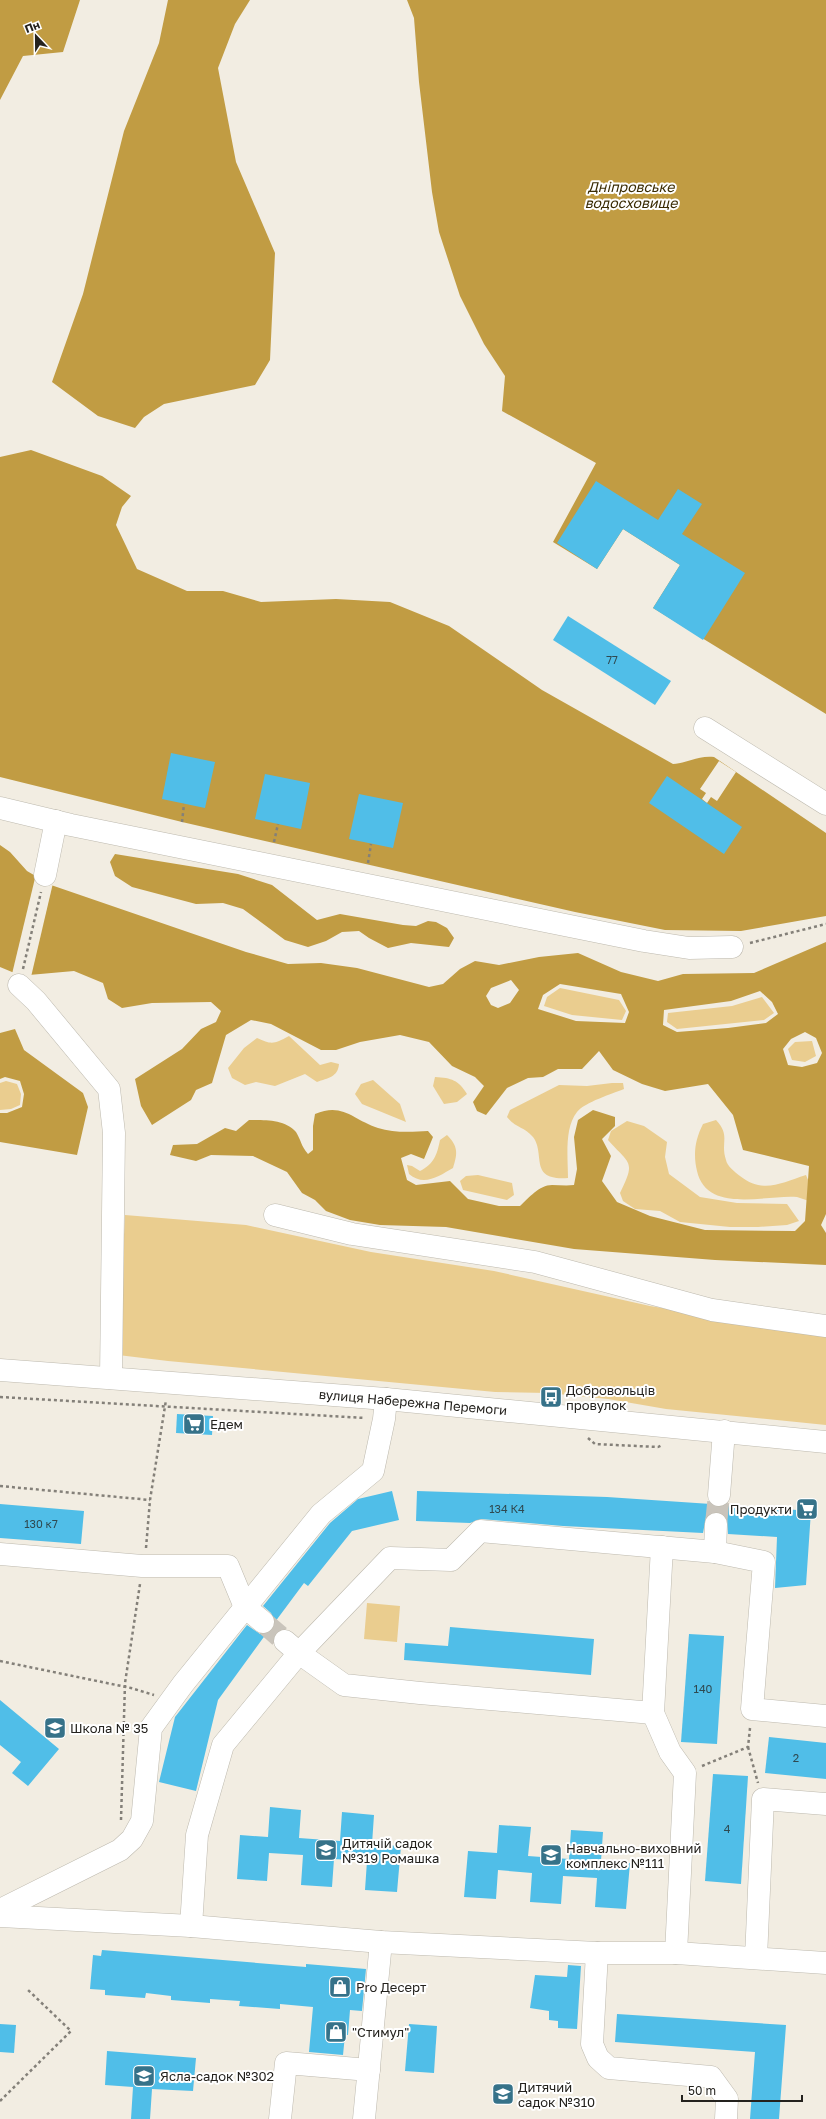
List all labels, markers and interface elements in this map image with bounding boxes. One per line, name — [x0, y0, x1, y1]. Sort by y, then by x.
north arrow — [16, 16, 56, 56]
text: Пн — [23, 17, 42, 35]
water label: Дніпровське водосховище — [585, 178, 678, 211]
house number: 77 — [606, 653, 618, 666]
place label: Добровольців провулок — [566, 1382, 655, 1413]
bus stop icon: Добровольців провулок — [538, 1384, 564, 1410]
street label: вулиця Набережна Перемоги — [318, 1386, 508, 1418]
supermarket icon: Едем — [181, 1411, 207, 1437]
place label: Едем — [210, 1416, 243, 1432]
supermarket icon: Продукти — [794, 1496, 820, 1522]
place label: Продукти — [730, 1501, 792, 1517]
house number: 134 К4 — [489, 1502, 525, 1515]
house number: 130 к7 — [24, 1517, 58, 1530]
house number: 140 — [694, 1682, 713, 1695]
school or university icon: Школа № 35 — [42, 1715, 68, 1741]
place label: Школа № 35 — [70, 1720, 148, 1736]
house number: 2 — [793, 1751, 799, 1764]
house number: 4 — [724, 1822, 731, 1835]
place label: Дитячій садок №319 Ромашка — [342, 1835, 439, 1866]
school or university icon: Дитячій садок №319 Ромашка — [313, 1837, 339, 1863]
place label: Навчально-виховний комплекс №111 — [566, 1840, 701, 1871]
school or university icon: Навчально-виховний комплекс №111 — [538, 1842, 564, 1868]
shop icon: Pro Десерт — [327, 1974, 353, 2000]
place label: Pro Десерт — [356, 1979, 427, 1995]
shop icon: "Стимул" — [323, 2019, 349, 2045]
place label: "Стимул" — [352, 2024, 409, 2040]
school or university icon: Ясла-садок №302 — [131, 2063, 157, 2089]
place label: Ясла-садок №302 — [160, 2068, 274, 2084]
scale bar — [682, 2077, 802, 2103]
place label: Дитячий садок №310 — [518, 2079, 595, 2110]
school or university icon: Дитячий садок №310 — [490, 2081, 516, 2107]
text: 50 m — [688, 2083, 716, 2098]

